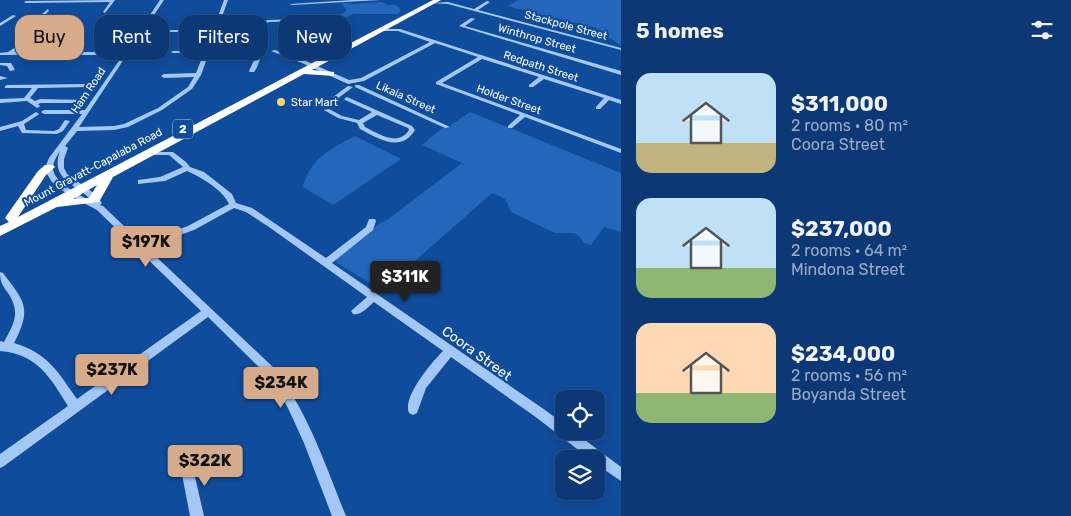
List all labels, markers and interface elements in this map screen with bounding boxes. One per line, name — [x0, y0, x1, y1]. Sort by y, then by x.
street label: Stackpole Street — [523, 8, 609, 43]
chip: Buy — [15, 15, 84, 60]
chip: Rent — [94, 15, 169, 60]
chip: Filters — [179, 15, 268, 60]
chip: New — [278, 15, 351, 60]
icon: filters — [1028, 16, 1056, 44]
text: 5 homes — [636, 18, 724, 43]
street label: Winthrop Street — [496, 21, 578, 56]
street label: Redpath Street — [502, 48, 581, 85]
street label: Ham Road — [68, 65, 108, 116]
street label: Likala Street — [374, 79, 438, 117]
street label: Holder Street — [475, 82, 544, 117]
text: $311,000 — [791, 91, 888, 116]
icon: home — [676, 93, 736, 153]
marker: Star Mart — [275, 96, 287, 108]
place label: Star Mart — [291, 96, 339, 109]
text: 2 rooms · 80 m² — [791, 116, 908, 135]
road number: 2 — [173, 120, 193, 138]
street label: Mount Gravatt-Capalaba Road — [22, 125, 165, 209]
text: Coora Street — [791, 135, 885, 154]
text: $237,000 — [791, 216, 892, 241]
icon: home — [676, 218, 736, 278]
pin: $197K — [111, 226, 181, 268]
text: $197K — [122, 232, 170, 251]
text: 2 rooms · 64 m² — [791, 241, 907, 260]
pin: $311K — [370, 260, 440, 303]
text: Mindona Street — [791, 260, 905, 279]
text: $311K — [381, 267, 429, 286]
street label: Coora Street — [438, 322, 515, 385]
text: $234,000 — [791, 341, 895, 366]
icon: home — [676, 343, 736, 403]
pin: $237K — [77, 354, 147, 396]
text: $237K — [86, 360, 138, 379]
pin: $234K — [246, 366, 316, 409]
text: 2 rooms · 56 m² — [791, 366, 907, 385]
text: $234K — [254, 373, 308, 392]
text: Boyanda Street — [791, 385, 906, 404]
map controls — [555, 390, 605, 500]
button: locate — [555, 390, 605, 440]
pin: $322K — [170, 444, 240, 487]
button: layers — [555, 450, 605, 500]
text: $322K — [179, 451, 231, 470]

